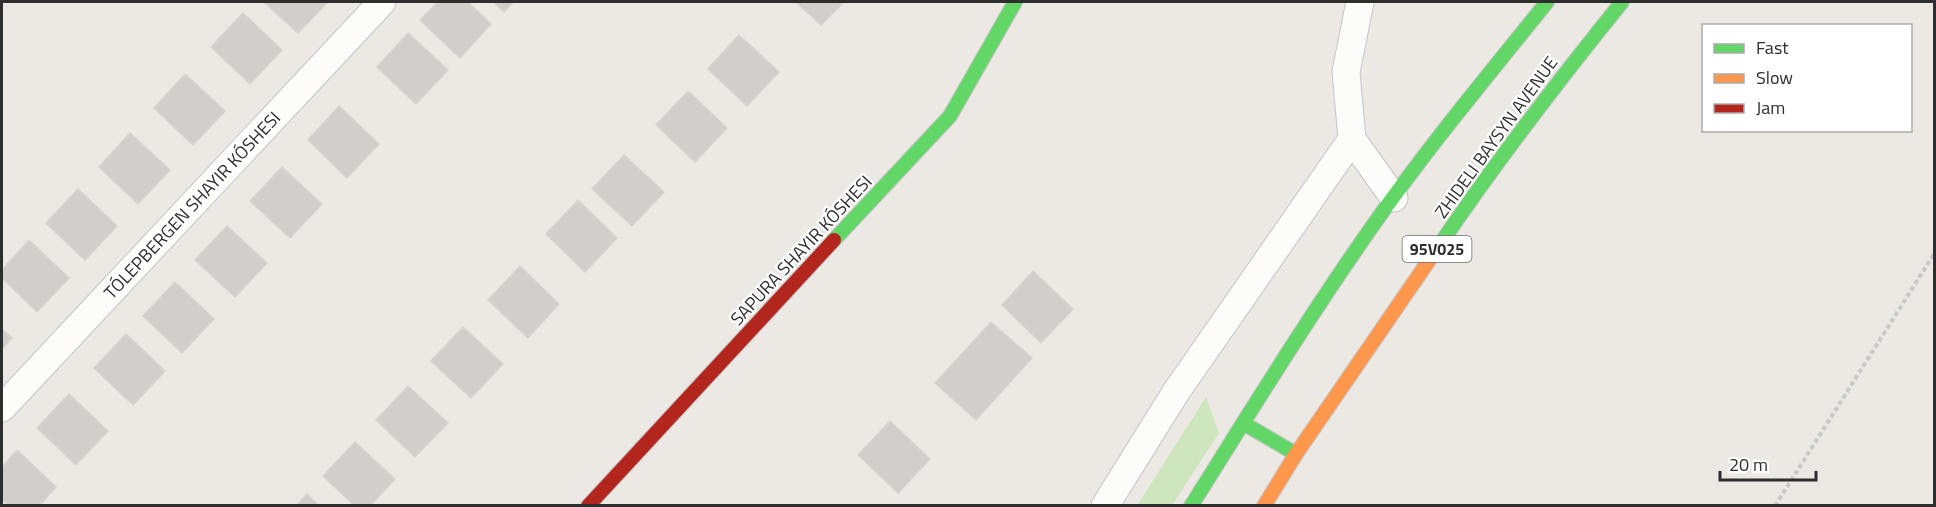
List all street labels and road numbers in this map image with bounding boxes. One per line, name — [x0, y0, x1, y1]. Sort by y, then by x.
street label: ZHIDELI BAYSYN AVENUE — [1428, 50, 1564, 224]
street label: TÓLEPBERGEN SHAYIR KÓSHESI — [97, 105, 287, 305]
street label: SAPURA SHAYIR KÓSHESI — [724, 169, 878, 331]
road number: 95V025 — [1402, 236, 1472, 262]

